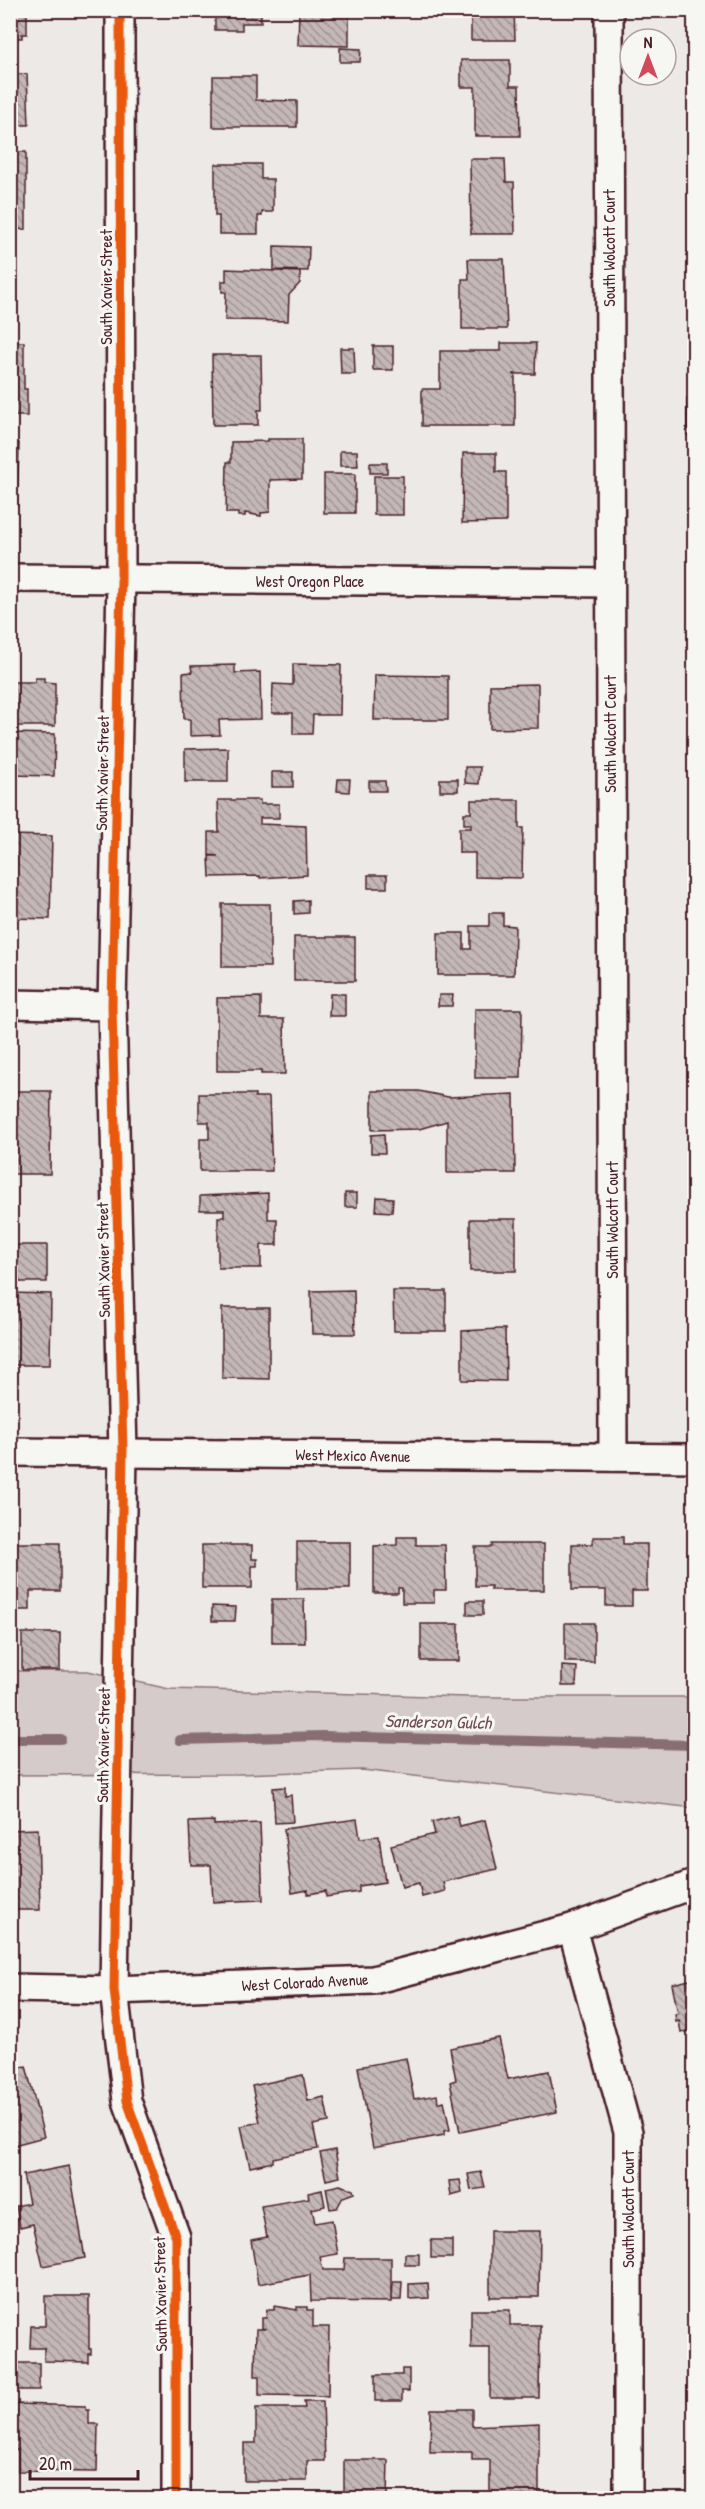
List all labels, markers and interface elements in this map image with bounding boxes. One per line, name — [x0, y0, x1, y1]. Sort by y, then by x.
north arrow — [618, 27, 678, 87]
text: N — [644, 31, 653, 53]
street label: South Wolcott Court — [598, 189, 620, 307]
street label: South Xavier Street — [95, 229, 117, 345]
street label: West Oregon Place — [256, 570, 365, 592]
street label: South Wolcott Court — [599, 675, 621, 793]
street label: South Xavier Street — [90, 715, 114, 831]
street label: South Wolcott Court — [601, 1161, 623, 1279]
street label: South Xavier Street — [91, 1202, 115, 1318]
street label: West Mexico Avenue — [295, 1443, 411, 1467]
street label: South Xavier Street — [91, 1687, 115, 1803]
water label: Sanderson Gulch — [385, 1708, 493, 1735]
street label: West Colorado Avenue — [241, 1968, 370, 1996]
street label: South Wolcott Court — [617, 2150, 639, 2268]
street label: South Xavier Street — [148, 2236, 172, 2352]
scale bar — [30, 2443, 138, 2481]
text: 20 m — [39, 2451, 72, 2476]

